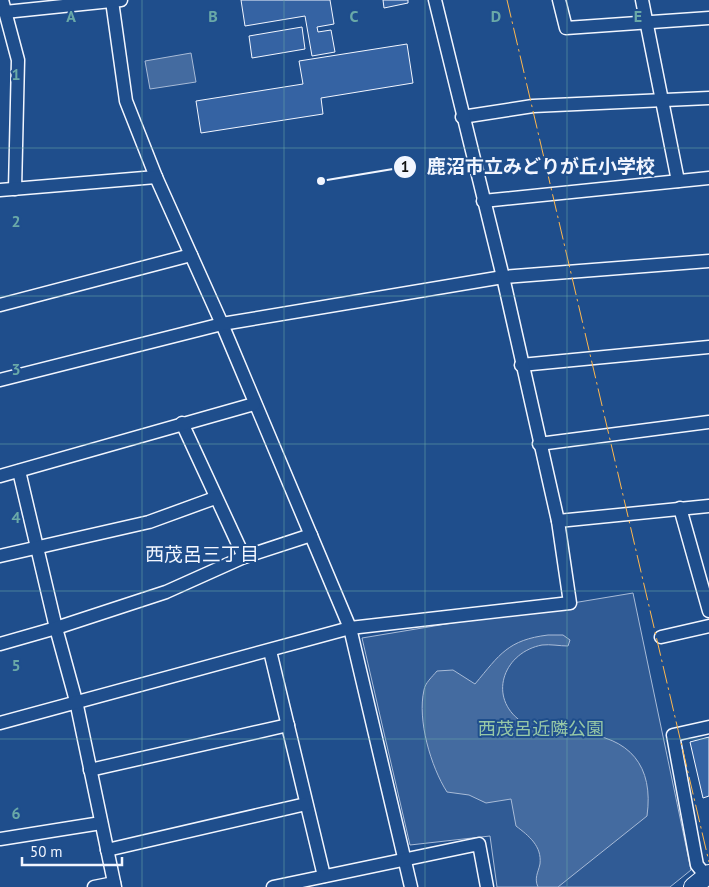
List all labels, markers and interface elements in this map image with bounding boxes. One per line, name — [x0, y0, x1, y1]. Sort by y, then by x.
text: A — [66, 6, 76, 26]
text: B — [208, 6, 218, 26]
text: C — [350, 6, 359, 26]
text: D — [491, 6, 501, 26]
text: E — [634, 6, 642, 26]
text: 1 — [11, 64, 21, 84]
callout: 鹿沼市立みどりが丘小学校 — [392, 150, 665, 184]
text: 鹿沼市立みどりが丘小学校 — [427, 154, 655, 178]
text: 1 — [401, 157, 409, 176]
text: 2 — [11, 211, 21, 231]
text: 3 — [11, 359, 21, 379]
text: 4 — [11, 507, 21, 527]
district label: 西茂呂三丁目 — [145, 542, 259, 566]
text: 5 — [11, 655, 21, 675]
park label: 西茂呂近隣公園 — [478, 717, 604, 740]
text: 6 — [11, 803, 21, 823]
scale bar — [22, 834, 122, 866]
text: 50 m — [30, 842, 63, 861]

